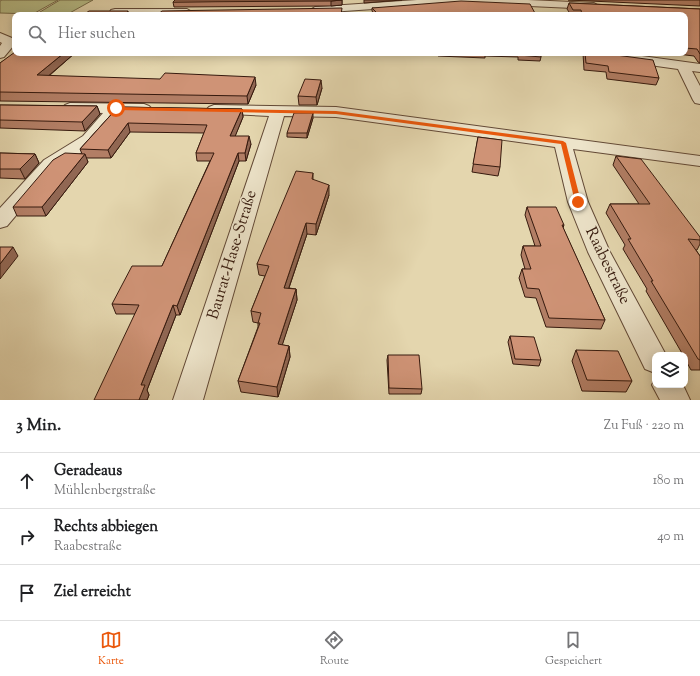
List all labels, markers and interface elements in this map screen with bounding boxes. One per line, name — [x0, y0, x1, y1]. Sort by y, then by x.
search box — [12, 12, 688, 56]
icon: search — [26, 23, 48, 45]
text: Hier suchen — [58, 24, 136, 45]
route start — [107, 99, 125, 117]
street label: Baurat-Hase-Straße — [202, 188, 264, 322]
route end — [569, 193, 587, 211]
street label: Raabestraße — [578, 224, 636, 308]
map controls — [652, 352, 688, 388]
button: layers — [652, 352, 688, 388]
text: 3 Min. — [16, 414, 61, 438]
text: Zu Fuß · 220 m — [604, 417, 684, 435]
text: Geradeaus — [54, 461, 122, 482]
icon: ahead — [16, 470, 38, 492]
text: 180 m — [653, 472, 684, 490]
text: Mühlenbergstraße — [54, 482, 156, 500]
text: Rechts abbiegen — [54, 517, 158, 538]
icon: right — [16, 526, 38, 548]
text: 40 m — [657, 528, 684, 546]
text: Raabestraße — [54, 538, 122, 556]
icon: arrive — [16, 582, 38, 604]
text: Ziel erreicht — [54, 582, 131, 603]
tab: Karte — [98, 629, 124, 669]
tab: Route — [320, 629, 349, 669]
tab: Gespeichert — [545, 629, 602, 669]

